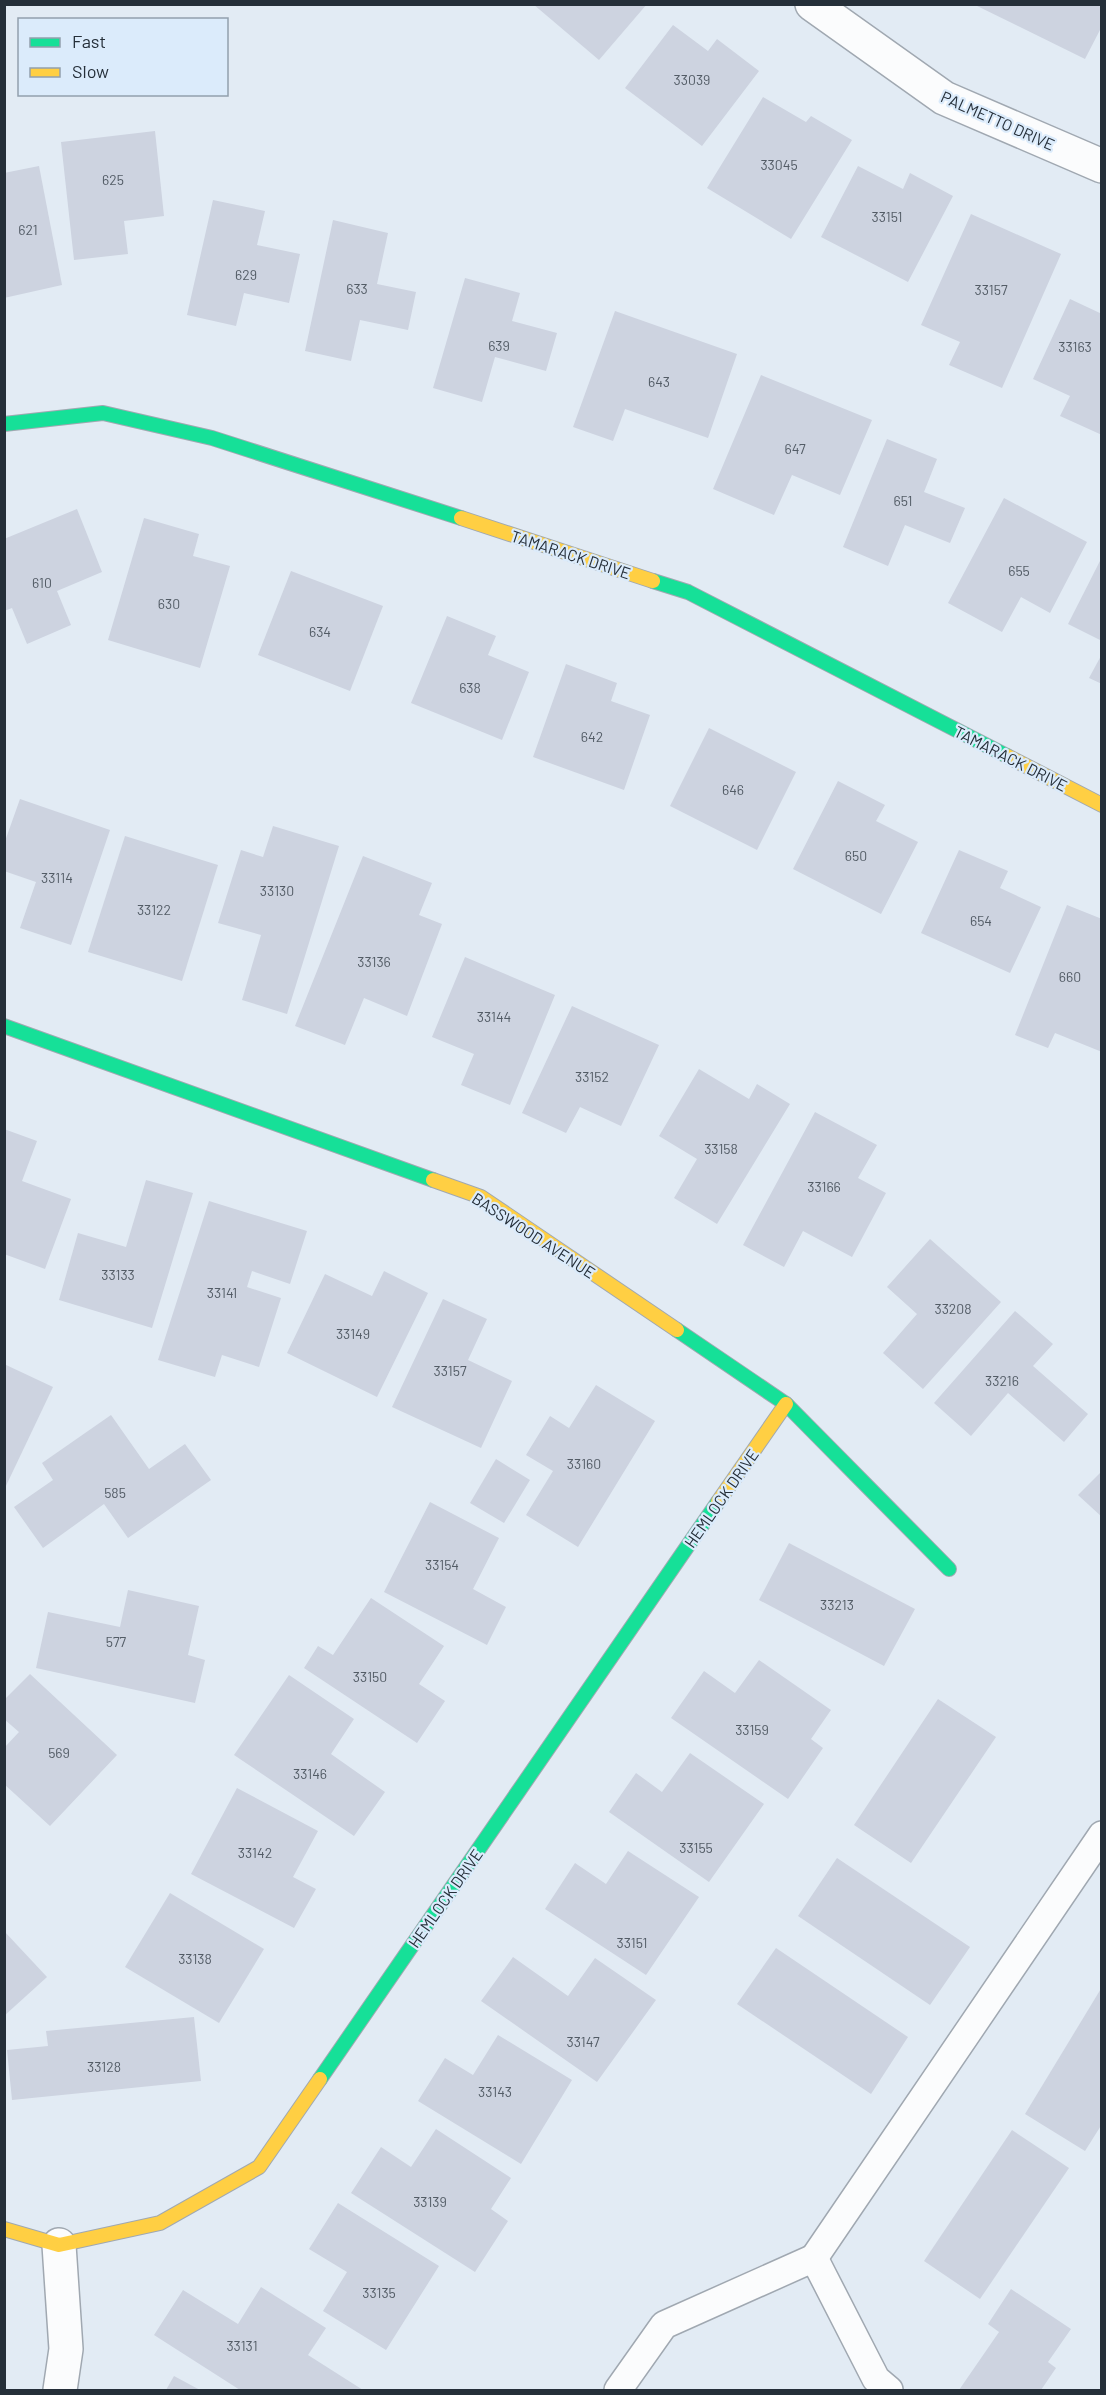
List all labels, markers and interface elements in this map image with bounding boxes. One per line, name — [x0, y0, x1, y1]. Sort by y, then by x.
legend — [18, 18, 228, 96]
text: Fast — [72, 30, 106, 52]
text: Slow — [72, 60, 109, 82]
house number: 33039 — [674, 71, 710, 88]
street label: PALMETTO DRIVE — [938, 86, 1058, 154]
house number: 33045 — [760, 156, 798, 173]
house number: 625 — [102, 171, 124, 188]
house number: 33151 — [872, 208, 902, 225]
house number: 621 — [18, 221, 38, 238]
house number: 629 — [235, 266, 257, 283]
house number: 633 — [346, 280, 368, 297]
house number: 33157 — [974, 281, 1008, 298]
house number: 639 — [488, 337, 510, 354]
house number: 33163 — [1058, 338, 1092, 355]
house number: 643 — [648, 373, 670, 390]
house number: 647 — [784, 440, 806, 457]
house number: 651 — [894, 492, 912, 509]
street label: TAMARACK DRIVE — [509, 526, 633, 582]
house number: 655 — [1008, 562, 1030, 579]
house number: 610 — [32, 574, 52, 591]
house number: 630 — [158, 595, 180, 612]
house number: 634 — [309, 623, 331, 640]
house number: 638 — [459, 679, 481, 696]
street label: TAMARACK DRIVE — [951, 721, 1071, 795]
house number: 642 — [581, 728, 603, 745]
house number: 646 — [722, 781, 744, 798]
house number: 650 — [845, 847, 867, 864]
house number: 33114 — [41, 869, 73, 886]
house number: 33130 — [260, 882, 294, 899]
house number: 33122 — [137, 901, 171, 918]
house number: 654 — [970, 912, 992, 929]
house number: 33136 — [357, 953, 391, 970]
house number: 660 — [1059, 968, 1081, 985]
house number: 33144 — [477, 1008, 511, 1025]
house number: 33152 — [575, 1068, 609, 1085]
house number: 33158 — [704, 1140, 738, 1157]
house number: 33166 — [807, 1178, 841, 1195]
street label: BASSWOOD AVENUE — [469, 1188, 599, 1282]
house number: 33133 — [101, 1266, 135, 1283]
house number: 33141 — [207, 1284, 237, 1301]
house number: 33208 — [934, 1300, 972, 1317]
house number: 33149 — [336, 1325, 370, 1342]
house number: 33157 — [433, 1362, 467, 1379]
house number: 33216 — [985, 1372, 1019, 1389]
street label: HEMLOCK DRIVE — [680, 1445, 762, 1551]
house number: 33160 — [567, 1455, 601, 1472]
house number: 585 — [104, 1484, 126, 1501]
house number: 33154 — [425, 1556, 459, 1573]
house number: 33213 — [820, 1596, 854, 1613]
house number: 577 — [106, 1633, 127, 1650]
house number: 33150 — [353, 1668, 387, 1685]
house number: 33159 — [735, 1721, 769, 1738]
house number: 569 — [48, 1744, 70, 1761]
house number: 33146 — [293, 1765, 327, 1782]
house number: 33155 — [679, 1839, 713, 1856]
house number: 33142 — [238, 1844, 272, 1861]
street label: HEMLOCK DRIVE — [404, 1845, 486, 1951]
house number: 33151 — [617, 1934, 647, 1951]
house number: 33138 — [178, 1950, 212, 1967]
house number: 33147 — [566, 2033, 600, 2050]
house number: 33128 — [87, 2058, 121, 2075]
house number: 33143 — [478, 2083, 512, 2100]
house number: 33139 — [413, 2193, 447, 2210]
house number: 33135 — [362, 2284, 396, 2301]
house number: 33131 — [226, 2337, 258, 2354]

